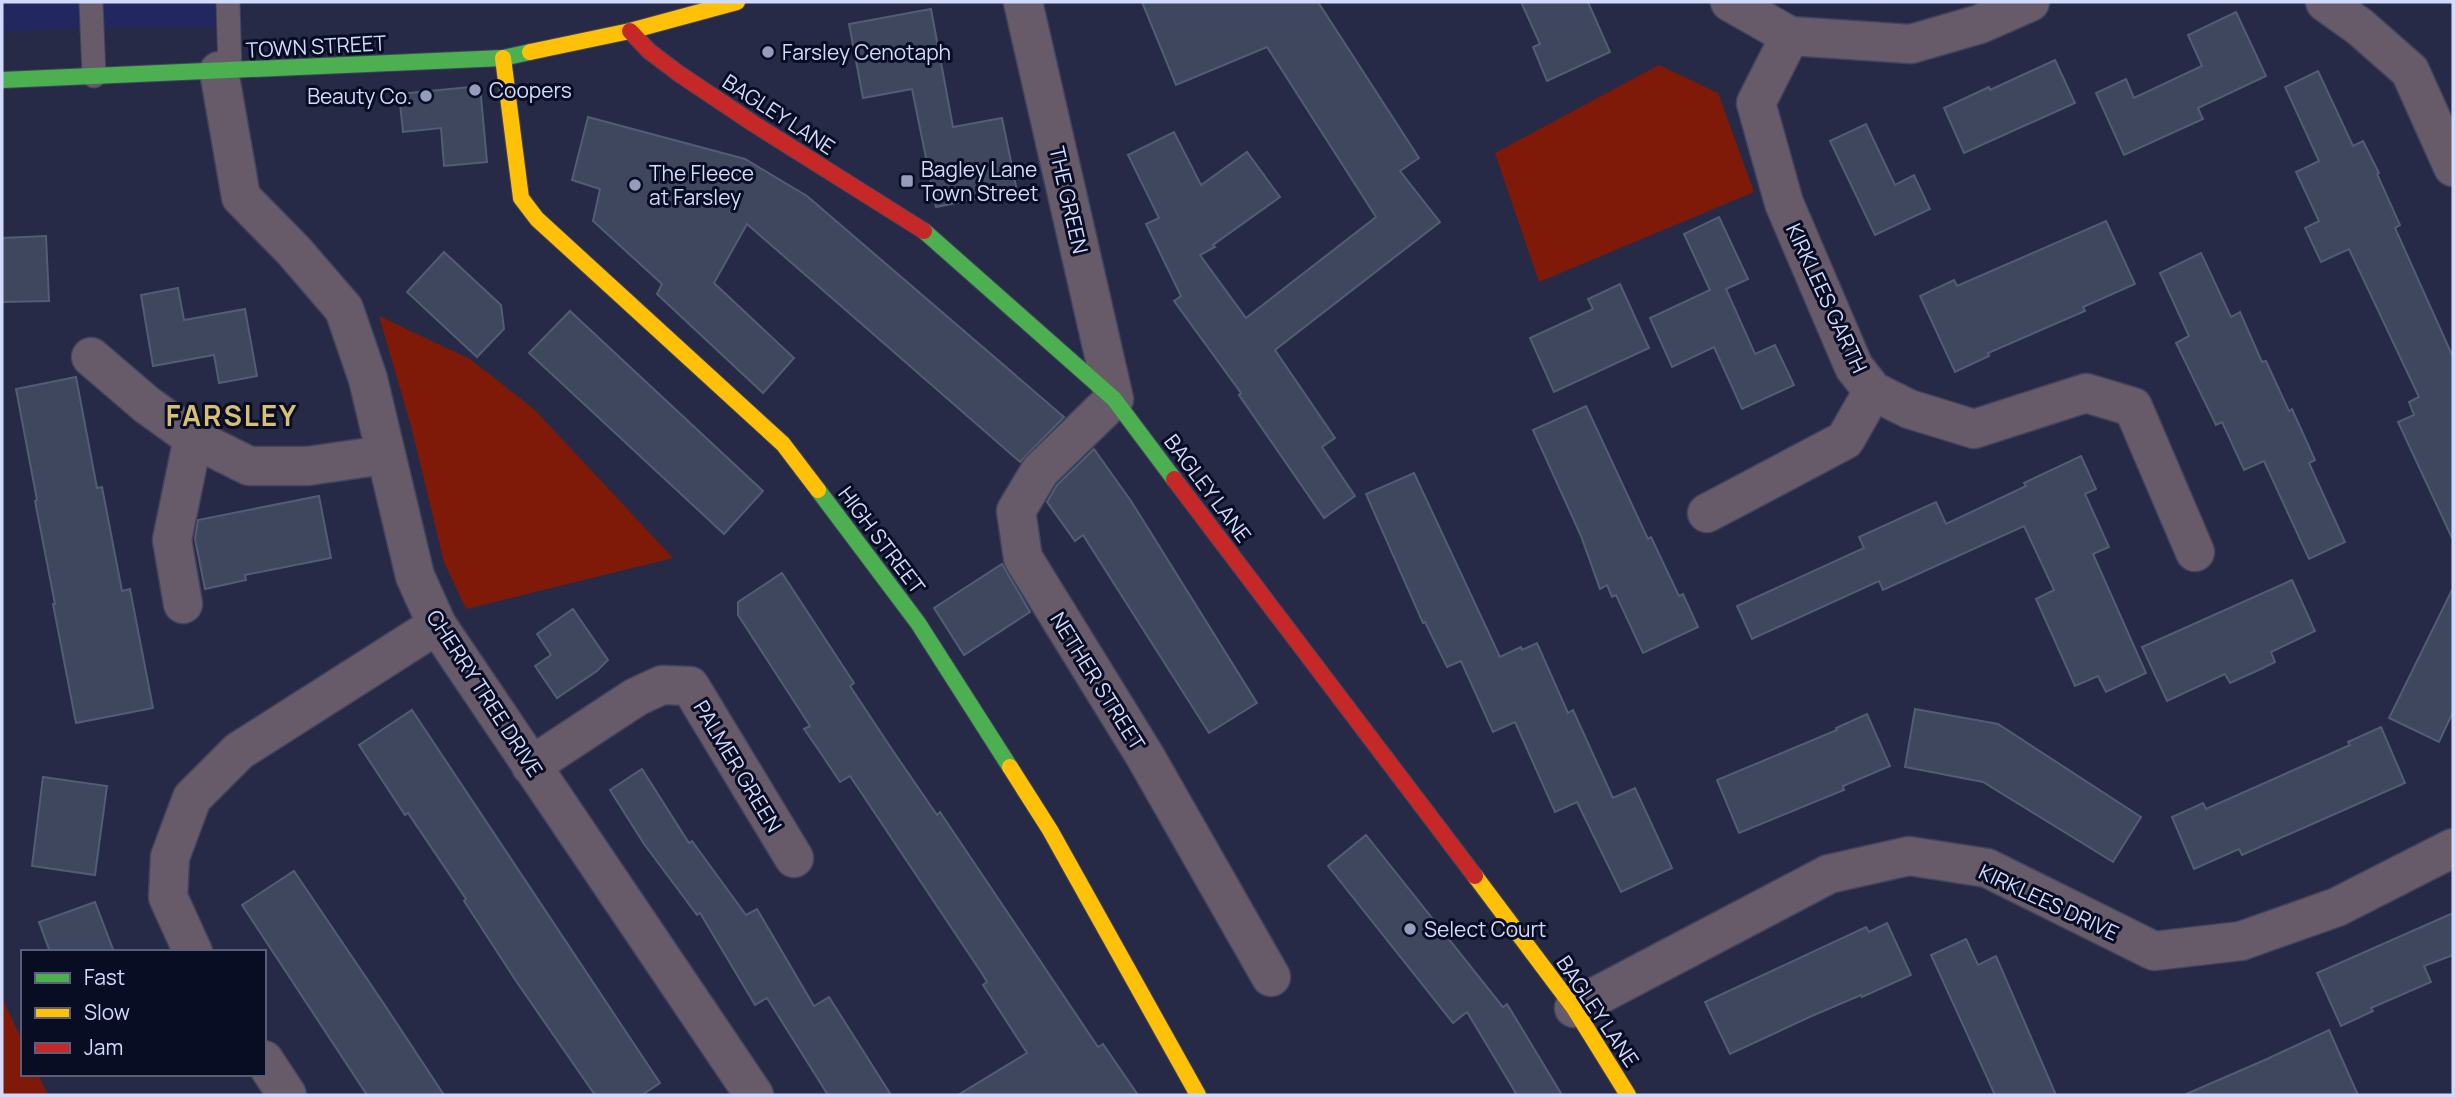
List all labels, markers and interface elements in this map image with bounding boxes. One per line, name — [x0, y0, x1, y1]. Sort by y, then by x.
street label: TOWN STREET — [245, 28, 387, 64]
place label: Farsley Cenotaph — [782, 38, 951, 66]
marker: Farsley Cenotaph — [760, 44, 776, 60]
street label: BAGLEY LANE — [717, 67, 841, 161]
place label: Coopers — [489, 76, 572, 104]
place label: Beauty Co. — [307, 82, 412, 110]
marker: Coopers — [467, 82, 483, 98]
marker: Beauty Co. — [418, 88, 434, 104]
street label: THE GREEN — [1043, 144, 1095, 256]
place label: Bagley Lane Town Street — [921, 155, 1038, 207]
place label: The Fleece at Farsley — [649, 159, 754, 211]
marker: Bagley Lane Town Street — [899, 173, 915, 189]
marker: The Fleece at Farsley — [627, 177, 643, 193]
street label: KIRKLEES GARTH — [1780, 219, 1874, 377]
district label: FARSLEY — [166, 396, 298, 434]
street label: BAGLEY LANE — [1158, 428, 1258, 548]
street label: HIGH STREET — [832, 481, 932, 600]
street label: CHERRY TREE DRIVE — [421, 604, 549, 782]
street label: NETHER STREET — [1044, 607, 1152, 756]
street label: PALMER GREEN — [688, 695, 788, 837]
street label: KIRKLEES DRIVE — [1975, 857, 2123, 947]
place label: Select Court — [1424, 915, 1547, 943]
marker: Select Court — [1402, 921, 1418, 937]
legend — [21, 950, 266, 1076]
street label: BAGLEY LANE — [1550, 950, 1646, 1072]
text: Fast — [84, 963, 125, 991]
text: Slow — [84, 998, 130, 1026]
text: Jam — [84, 1033, 123, 1061]

